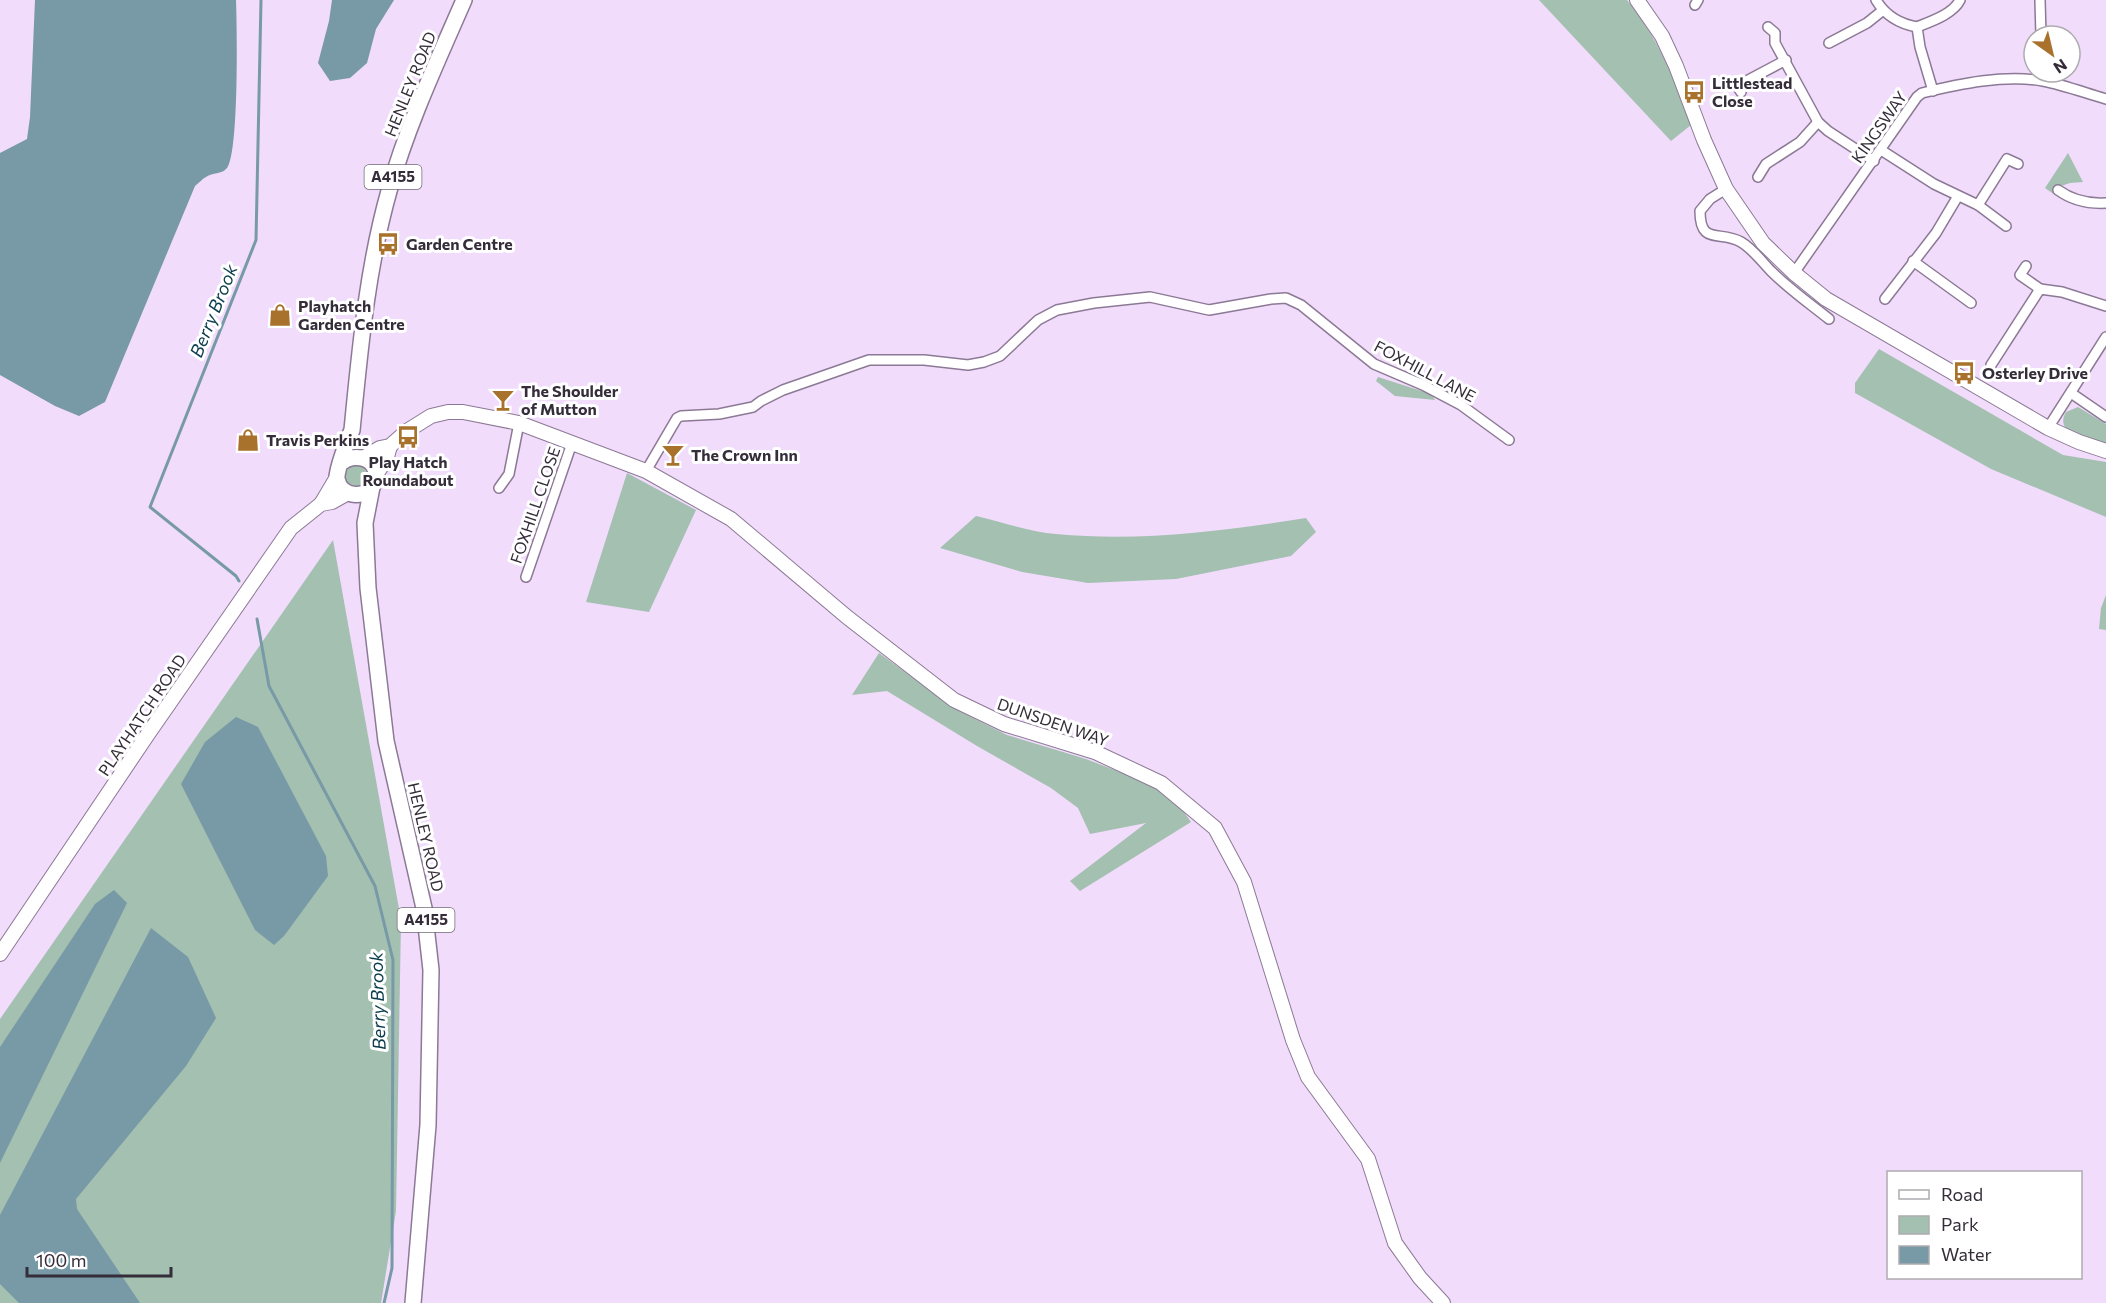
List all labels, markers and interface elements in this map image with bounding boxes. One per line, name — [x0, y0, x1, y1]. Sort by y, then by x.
north arrow — [2022, 24, 2082, 84]
street label: HENLEY ROAD — [380, 29, 439, 139]
text: N — [2050, 56, 2071, 78]
place label: Littlestead Close — [1712, 73, 1792, 110]
bus stop icon: Littlestead Close — [1681, 79, 1707, 105]
street label: KINGSWAY — [1847, 87, 1911, 166]
road number: A4155 — [364, 165, 422, 189]
bus stop icon: Garden Centre — [375, 231, 401, 257]
place label: Garden Centre — [406, 234, 513, 253]
water label: Berry Brook — [185, 260, 242, 360]
place label: Playhatch Garden Centre — [298, 296, 405, 333]
shop icon: Playhatch Garden Centre — [267, 302, 293, 328]
street label: FOXHILL LANE — [1371, 336, 1479, 405]
bus stop icon: Osterley Drive — [1951, 360, 1977, 386]
place label: Osterley Drive — [1982, 363, 2088, 382]
place label: The Shoulder of Mutton — [521, 381, 619, 418]
bar icon: The Shoulder of Mutton — [490, 387, 516, 413]
bus stop icon: Play Hatch Roundabout — [395, 424, 421, 450]
shop icon: Travis Perkins — [235, 427, 261, 453]
place label: Travis Perkins — [266, 430, 369, 449]
bar icon: The Crown Inn — [660, 442, 686, 468]
street label: FOXHILL CLOSE — [506, 444, 563, 566]
place label: The Crown Inn — [691, 445, 798, 464]
place label: Play Hatch Roundabout — [362, 452, 454, 489]
street label: PLAYHATCH ROAD — [94, 650, 189, 779]
street label: DUNSDEN WAY — [995, 694, 1112, 750]
street label: HENLEY ROAD — [405, 780, 448, 893]
road number: A4155 — [398, 908, 454, 932]
water label: Berry Brook — [364, 950, 390, 1050]
legend — [1887, 1171, 2082, 1279]
text: Road — [1941, 1183, 1983, 1205]
text: Park — [1941, 1213, 1979, 1235]
scale bar — [27, 1240, 171, 1278]
text: Water — [1941, 1243, 1992, 1265]
text: 100 m — [36, 1249, 86, 1271]

